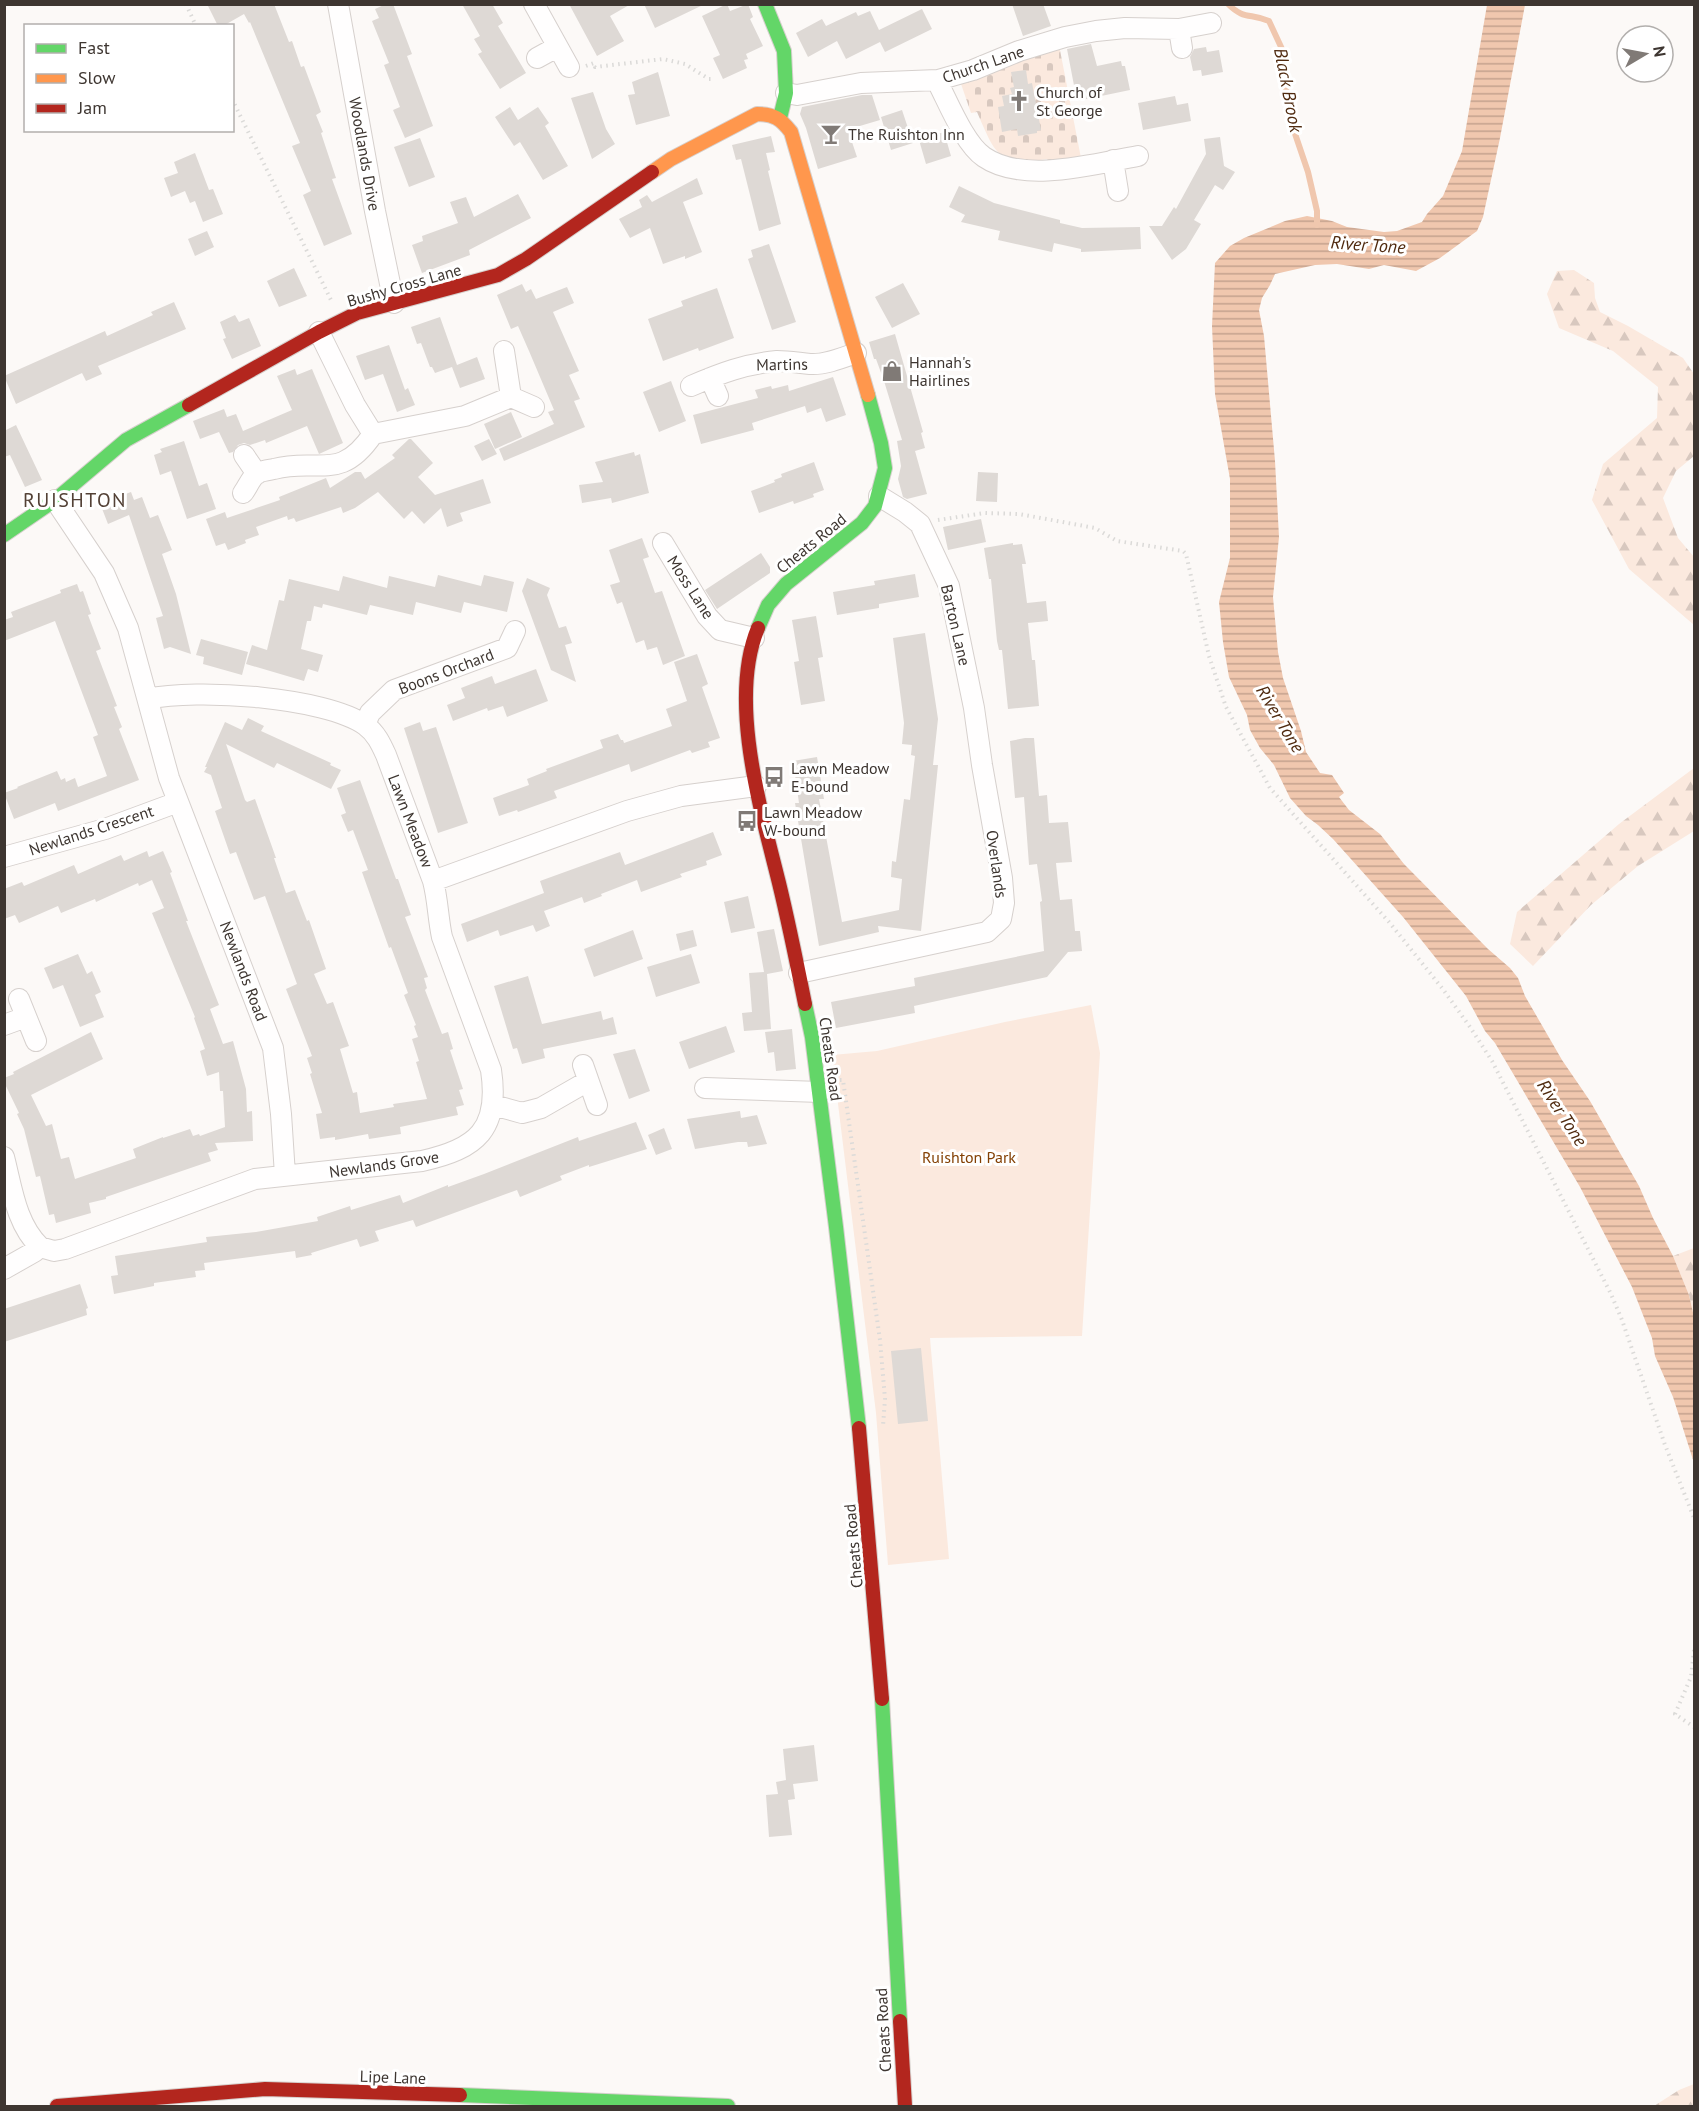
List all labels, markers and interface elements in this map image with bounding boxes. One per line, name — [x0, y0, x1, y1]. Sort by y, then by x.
legend — [24, 24, 234, 132]
north arrow — [1615, 24, 1675, 84]
text: Fast — [78, 36, 110, 59]
street label: Church Lane — [940, 41, 1026, 87]
text: N — [1649, 44, 1671, 58]
water label: Black Brook — [1269, 46, 1308, 135]
text: Slow — [78, 66, 116, 89]
place label: Church of St George — [1036, 82, 1103, 120]
church icon: Church of St George — [1007, 89, 1031, 113]
text: Jam — [77, 96, 107, 119]
street label: Woodlands Drive — [345, 96, 385, 212]
bar icon: The Ruishton Inn — [819, 122, 843, 146]
place label: The Ruishton Inn — [848, 124, 965, 144]
water label: River Tone — [1330, 230, 1407, 259]
street label: Bushy Cross Lane — [345, 259, 463, 311]
place label: Hannah's Hairlines — [909, 352, 971, 390]
street label: Martins — [756, 354, 808, 374]
shop icon: Hannah's Hairlines — [880, 359, 904, 383]
district label: RUISHTON — [23, 487, 127, 513]
street label: Cheats Road — [772, 509, 850, 577]
street label: Moss Lane — [663, 551, 719, 623]
street label: Barton Lane — [937, 582, 975, 668]
street label: Boons Orchard — [395, 644, 497, 698]
water label: River Tone — [1251, 681, 1310, 757]
place label: Lawn Meadow E-bound — [791, 758, 889, 796]
bus stop icon: Lawn Meadow E-bound — [762, 765, 786, 789]
street label: Lawn Meadow — [384, 772, 438, 871]
street label: Newlands Crescent — [26, 800, 156, 860]
place label: Lawn Meadow W-bound — [764, 802, 862, 840]
bus stop icon: Lawn Meadow W-bound — [735, 809, 759, 833]
street label: Overlands — [982, 829, 1012, 900]
street label: Newlands Road — [216, 918, 272, 1024]
street label: Cheats Road — [815, 1016, 847, 1102]
water label: River Tone — [1532, 1075, 1593, 1151]
street label: Newlands Grove — [328, 1146, 440, 1182]
park label: Ruishton Park — [922, 1147, 1016, 1167]
street label: Cheats Road — [839, 1503, 867, 1589]
street label: Cheats Road — [871, 1987, 895, 2073]
street label: Lipe Lane — [359, 2066, 427, 2088]

